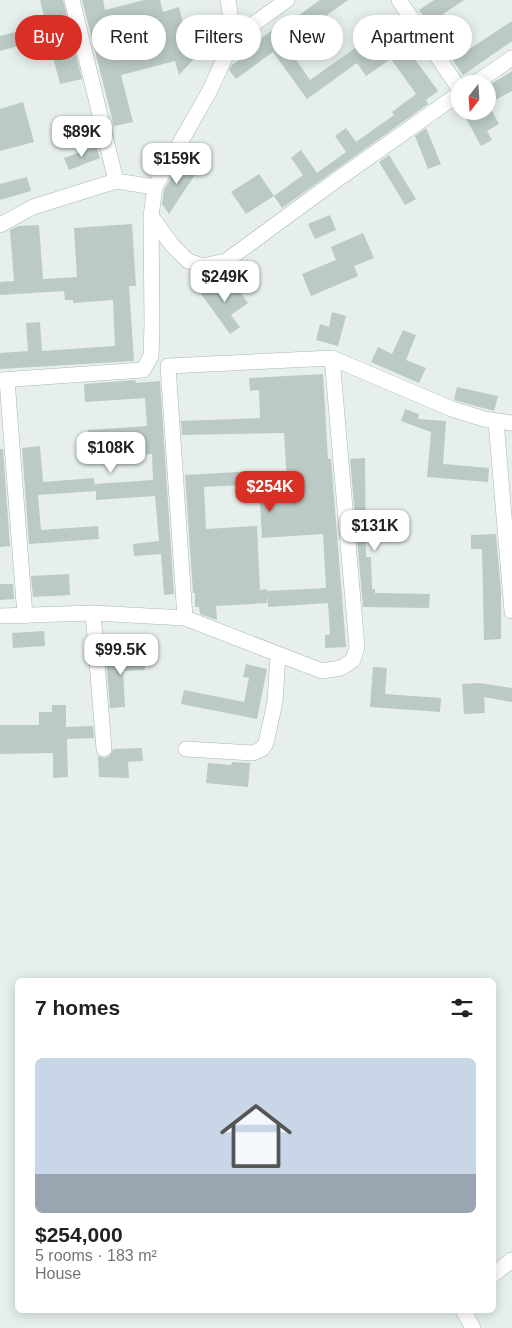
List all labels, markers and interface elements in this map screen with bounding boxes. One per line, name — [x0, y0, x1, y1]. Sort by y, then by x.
chip: Buy — [15, 15, 82, 60]
chip: Rent — [92, 15, 166, 60]
chip: Filters — [176, 15, 261, 60]
chip: New — [271, 15, 343, 60]
chip: Apartment — [353, 15, 472, 60]
north arrow — [451, 75, 496, 120]
map controls — [451, 75, 496, 120]
pin: $89K — [52, 116, 112, 158]
text: $89K — [63, 123, 101, 140]
pin: $159K — [142, 142, 212, 185]
text: $159K — [153, 150, 201, 167]
pin: $249K — [190, 260, 260, 303]
text: $249K — [201, 268, 249, 285]
pin: $108K — [76, 432, 146, 474]
text: $108K — [87, 439, 135, 456]
pin: $254K — [235, 470, 305, 513]
text: $254K — [246, 478, 294, 495]
pin: $131K — [340, 510, 410, 552]
text: $131K — [351, 517, 399, 534]
pin: $99.5K — [80, 634, 162, 676]
text: $99.5K — [95, 641, 147, 658]
icon: filters — [448, 994, 476, 1022]
text: 7 homes — [35, 996, 120, 1019]
icon: home — [211, 1091, 301, 1181]
text: $254,000 — [35, 1223, 123, 1246]
text: 5 rooms · 183 m² — [35, 1247, 157, 1264]
text: House — [35, 1265, 81, 1282]

